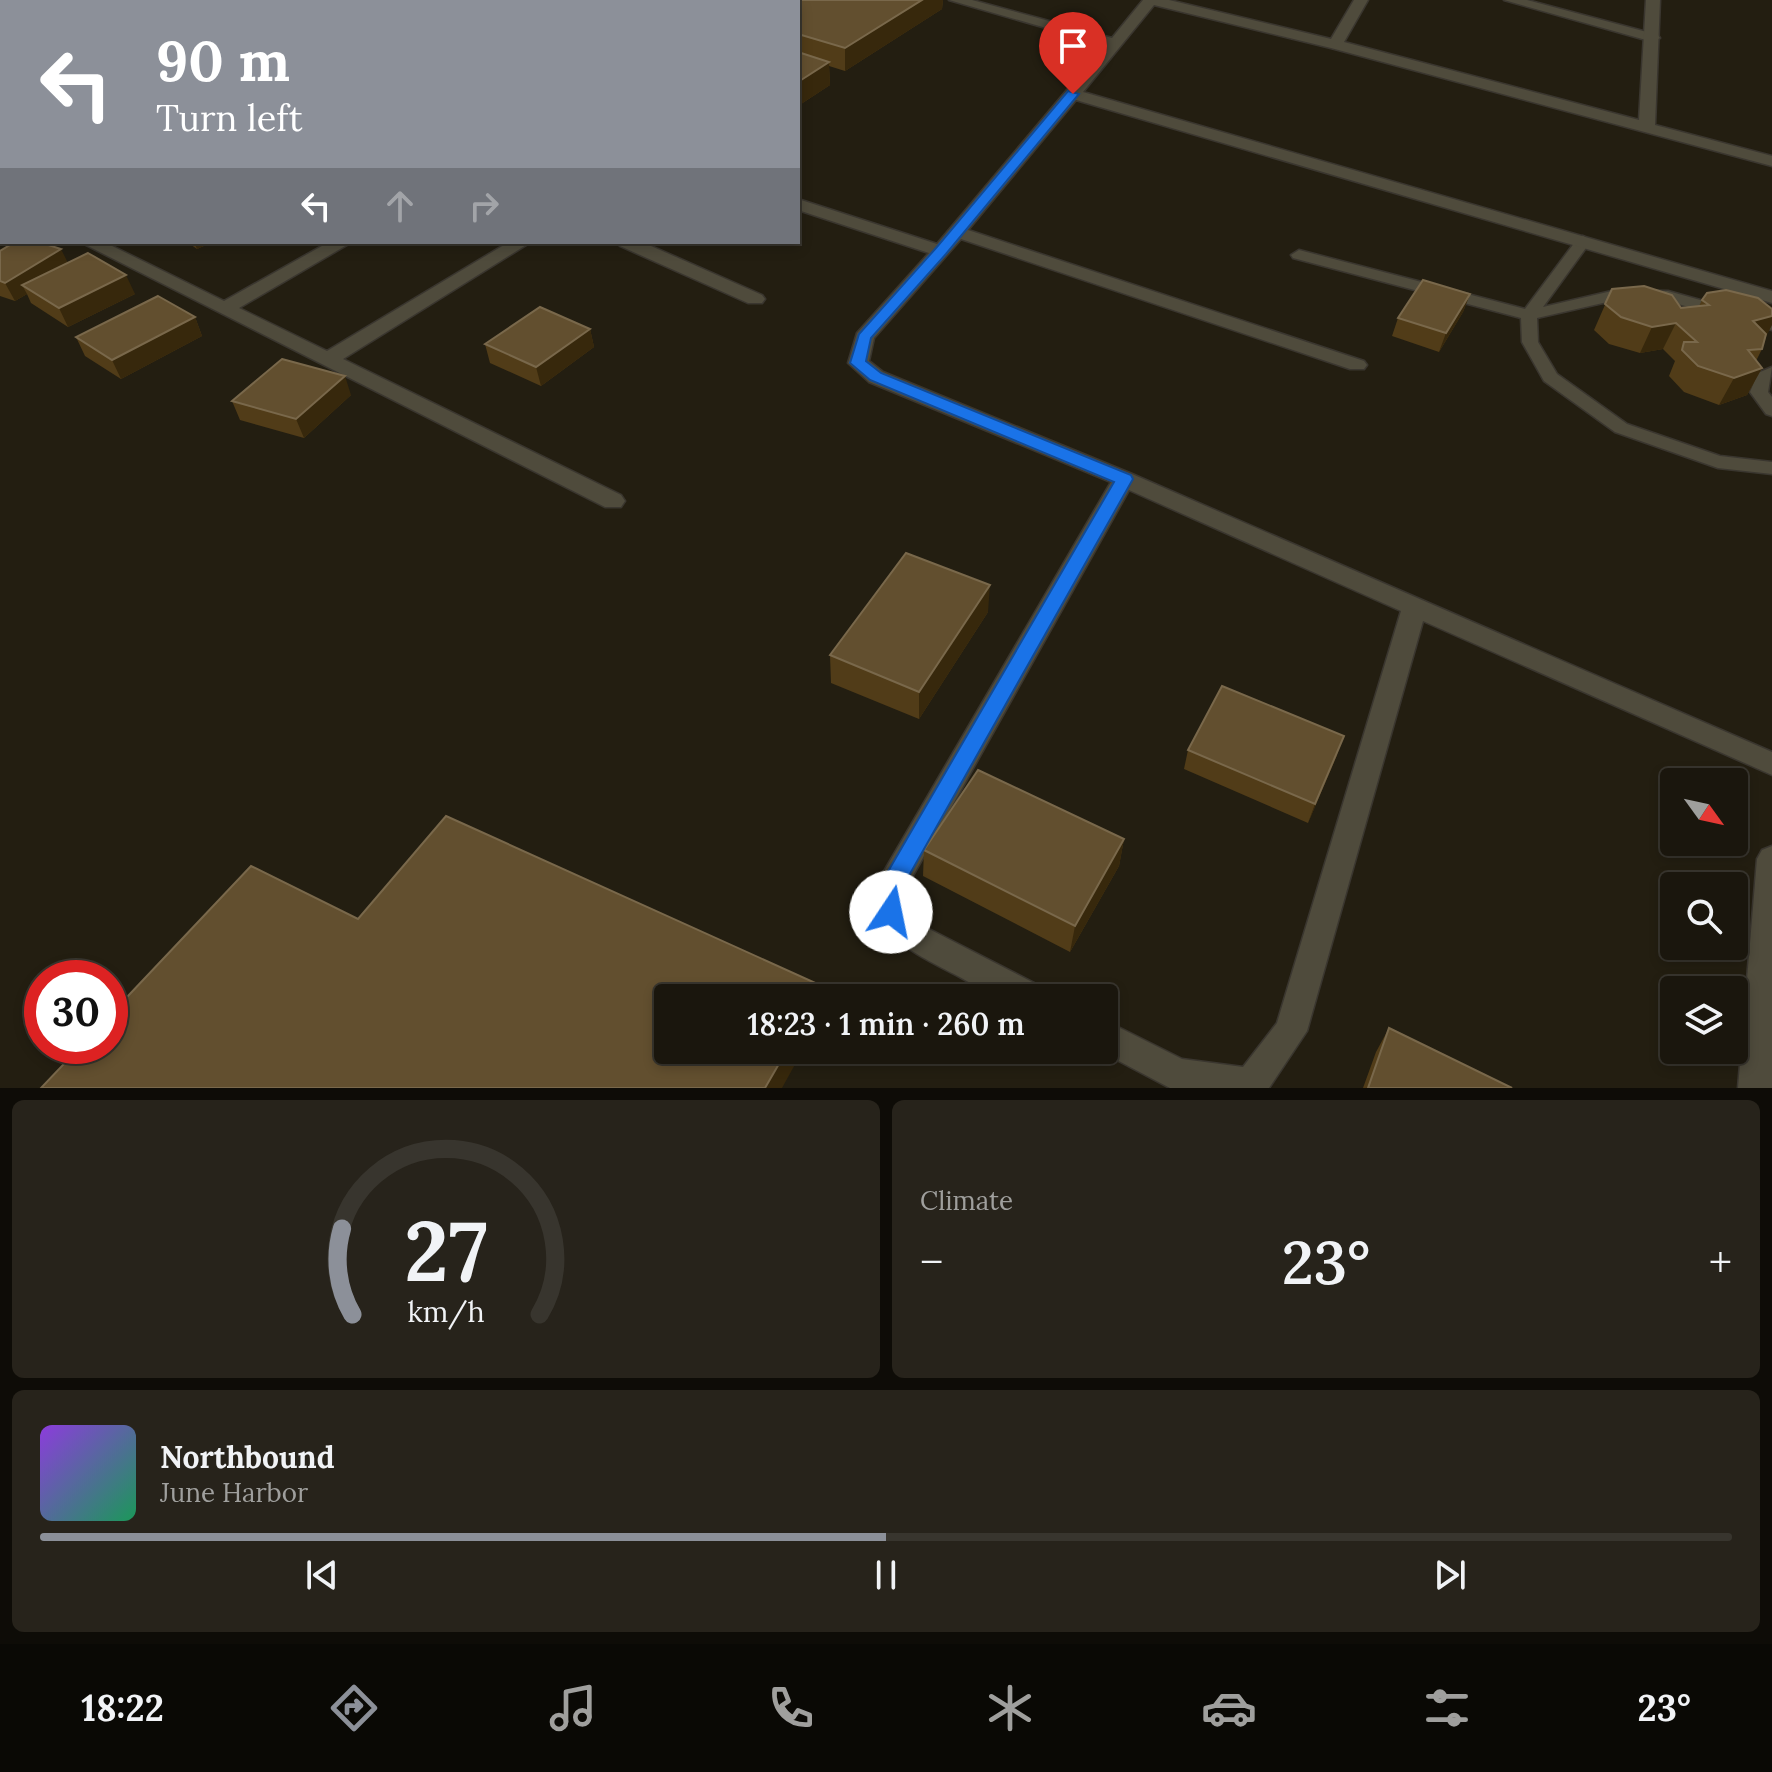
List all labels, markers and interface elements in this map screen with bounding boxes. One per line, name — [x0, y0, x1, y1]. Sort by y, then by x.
pin — [1039, 12, 1107, 94]
icon: arrive — [1051, 24, 1095, 68]
text: 90 m — [156, 25, 290, 96]
icon: left — [24, 32, 128, 136]
text: Turn left — [156, 95, 303, 141]
icon: left — [294, 184, 338, 228]
icon: ahead — [378, 184, 422, 228]
icon: right — [462, 184, 506, 228]
north arrow — [1660, 768, 1748, 856]
map controls — [1660, 768, 1748, 1064]
position arrow — [849, 870, 933, 954]
button: search — [1660, 872, 1748, 960]
speed limit sign: 30 — [24, 960, 128, 1064]
button: layers — [1660, 976, 1748, 1064]
text: 18:23 · 1 min · 260 m — [747, 1005, 1025, 1043]
text: Climate — [920, 1184, 1013, 1217]
text: 27 — [404, 1197, 488, 1304]
text: 23° — [1282, 1224, 1370, 1300]
text: − — [920, 1234, 943, 1290]
text: + — [1709, 1234, 1732, 1290]
text: km/h — [407, 1293, 485, 1330]
text: Northbound — [160, 1438, 335, 1476]
text: June Harbor — [160, 1476, 308, 1509]
icon: previous — [300, 1553, 344, 1597]
icon: pause — [864, 1553, 908, 1597]
icon: next — [1428, 1553, 1472, 1597]
icon: directions — [326, 1680, 382, 1736]
icon: music — [545, 1680, 601, 1736]
icon: phone — [763, 1680, 819, 1736]
icon: climate — [982, 1680, 1038, 1736]
icon: car — [1201, 1680, 1257, 1736]
icon: filters — [1419, 1680, 1475, 1736]
text: 18:22 — [81, 1685, 164, 1731]
text: 23° — [1638, 1685, 1691, 1731]

